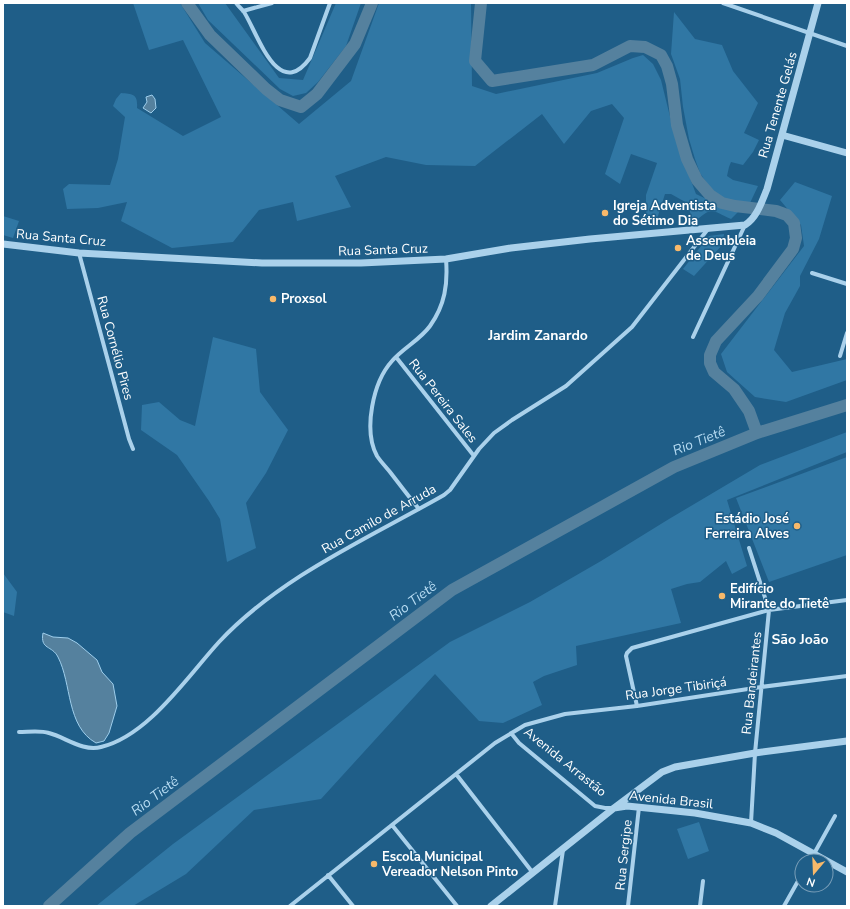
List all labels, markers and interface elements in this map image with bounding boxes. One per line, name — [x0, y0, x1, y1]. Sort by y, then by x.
street label: Rua Tenente Gelás — [754, 50, 802, 160]
place label: Igreja Adventista do Sétimo Dia — [613, 197, 716, 230]
marker: Igreja Adventista do Sétimo Dia — [600, 208, 610, 218]
street label: Rua Santa Cruz — [15, 225, 107, 251]
place label: Assembleia de Deus — [686, 232, 756, 265]
street label: Rua Santa Cruz — [338, 239, 428, 261]
marker: Assembleia de Deus — [673, 243, 683, 253]
place label: Proxsol — [281, 290, 328, 308]
street label: Rua Cornélio Pires — [92, 294, 138, 402]
marker: Proxsol — [268, 294, 278, 304]
district label: Jardim Zanardo — [487, 326, 588, 345]
street label: Rua Pereira Sales — [404, 355, 482, 447]
water label: Rio Tietê — [670, 422, 729, 460]
street label: Rua Camilo de Arruda — [318, 480, 440, 558]
place label: Estádio José Ferreira Alves — [705, 510, 789, 543]
marker: Estádio José Ferreira Alves — [792, 521, 802, 531]
water label: Rio Tietê — [385, 576, 441, 625]
place label: Edifício Mirante do Tietê — [730, 580, 829, 613]
marker: Edifício Mirante do Tietê — [717, 591, 727, 601]
district label: São João — [771, 630, 829, 649]
street label: Rua Bandeirantes — [738, 631, 766, 735]
street label: Rua Jorge Tibiriçá — [624, 673, 728, 705]
street label: Avenida Arrastão — [520, 723, 610, 801]
water label: Rio Tietê — [127, 771, 183, 820]
street label: Avenida Brasil — [628, 787, 714, 813]
street label: Rua Sergipe — [611, 819, 637, 891]
place label: Escola Municipal Vereador Nelson Pinto — [381, 848, 518, 881]
north arrow — [794, 853, 834, 893]
marker: Escola Municipal Vereador Nelson Pinto — [369, 859, 379, 869]
text: N — [805, 874, 817, 890]

